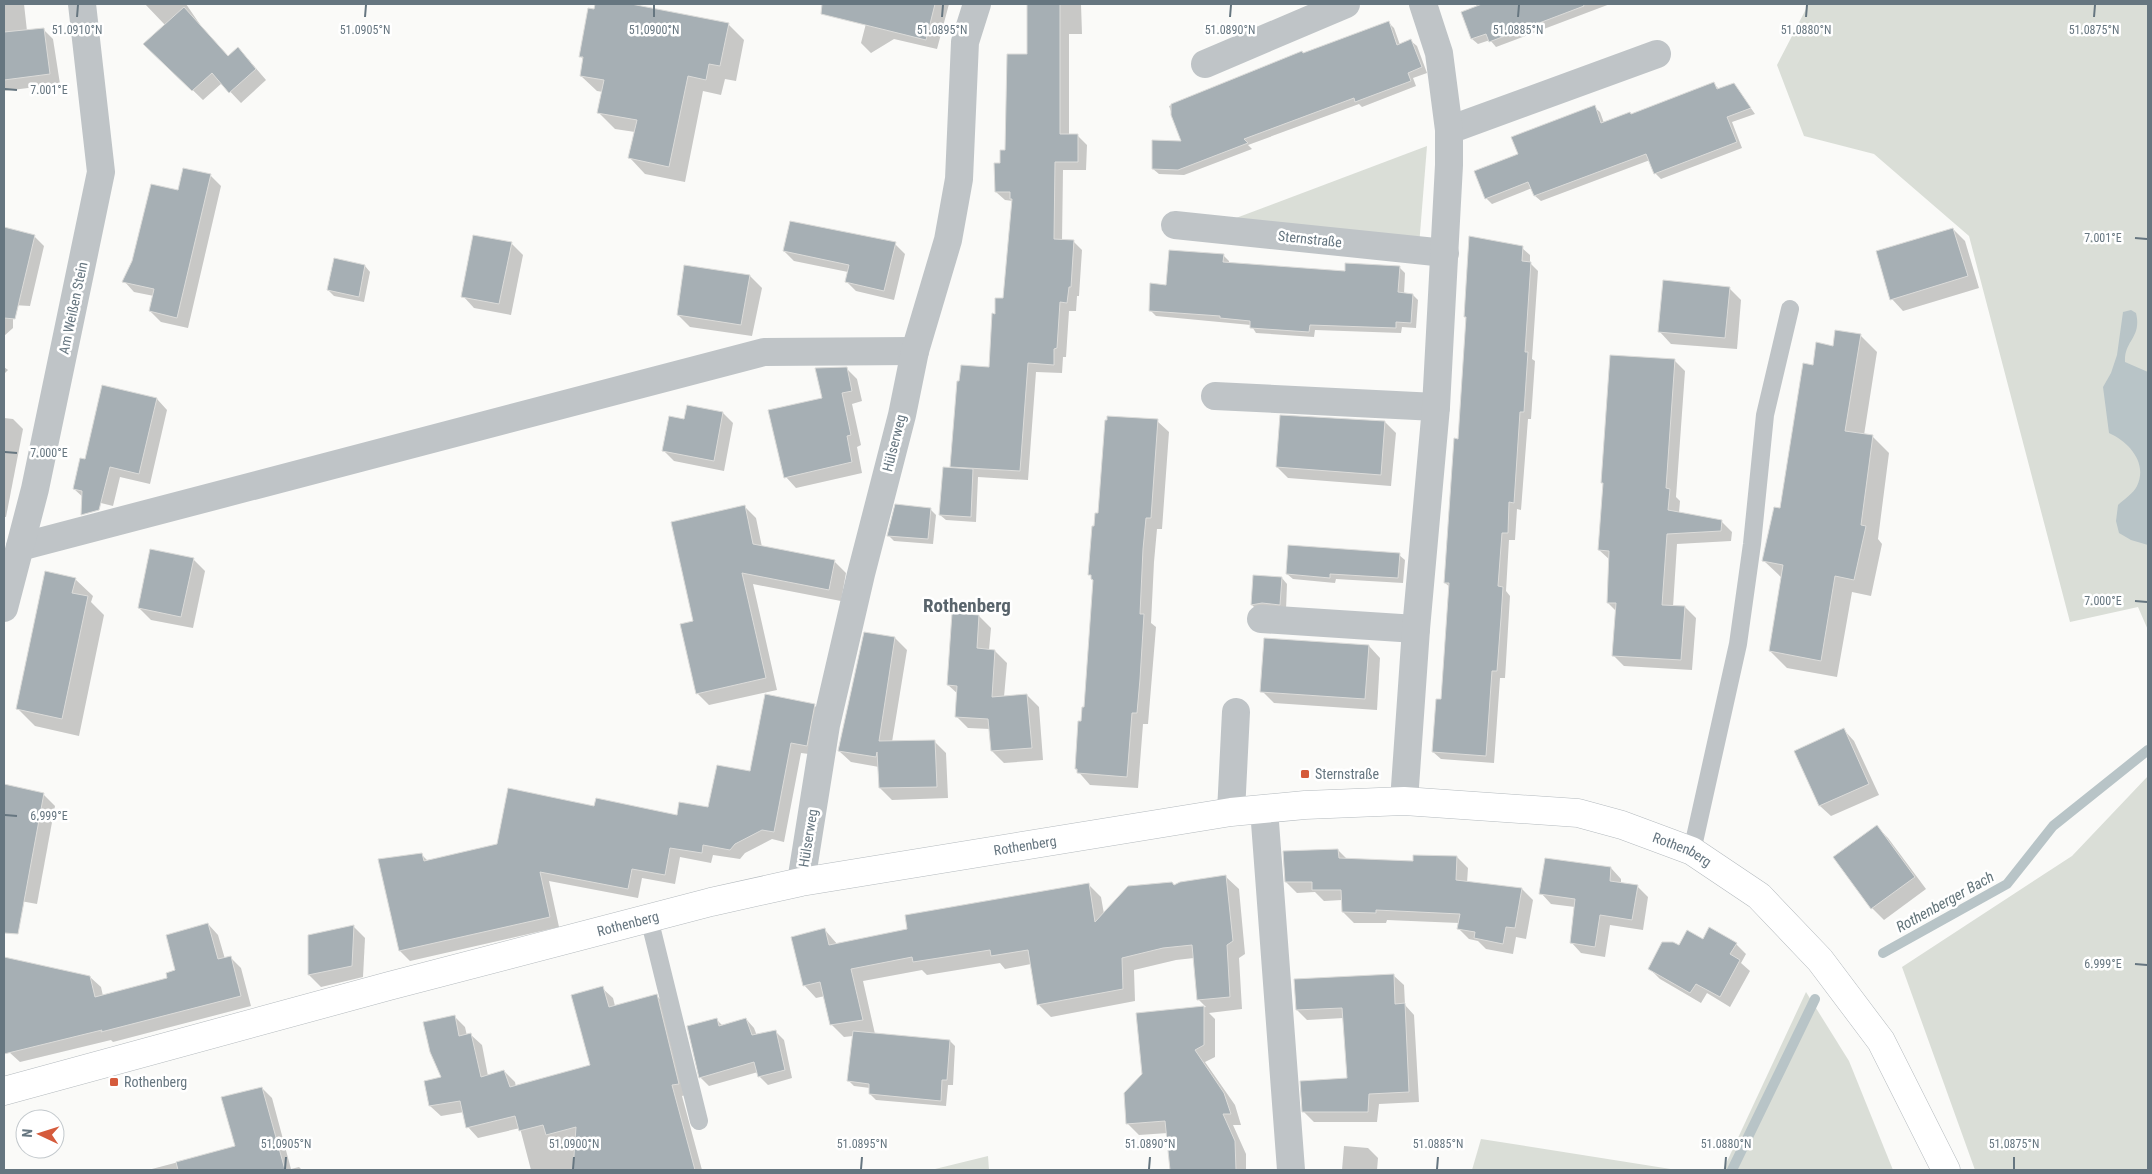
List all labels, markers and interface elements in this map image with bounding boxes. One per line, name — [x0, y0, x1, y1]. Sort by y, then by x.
text: 51.0910°N — [52, 23, 102, 37]
text: 51.0905°N — [340, 23, 390, 37]
text: 51.0900°N — [629, 23, 679, 37]
text: 51.0895°N — [917, 23, 967, 37]
text: 51.0890°N — [1205, 23, 1255, 37]
text: 51.0885°N — [1493, 23, 1543, 37]
text: 51.0880°N — [1781, 23, 1831, 37]
text: 51.0875°N — [2069, 23, 2119, 37]
text: 7.001°E — [30, 83, 68, 97]
street label: Sternstraße — [1277, 228, 1343, 250]
text: 7.001°E — [2084, 231, 2122, 245]
street label: Am Weißen Stein — [55, 260, 91, 356]
street label: Hülserweg — [879, 413, 909, 473]
text: 7.000°E — [30, 446, 68, 460]
district label: Rothenberg — [923, 594, 1011, 617]
text: 7.000°E — [2084, 594, 2122, 608]
place label: Sternstraße — [1315, 766, 1380, 782]
marker: Sternstraße — [1299, 768, 1311, 780]
street label: Hülserweg — [796, 808, 820, 868]
text: 6.999°E — [30, 809, 68, 823]
street label: Rothenberg — [1650, 829, 1715, 870]
street label: Rothenberg — [993, 833, 1058, 859]
water label: Rothenberger Bach — [1893, 868, 1997, 936]
street label: Rothenberg — [595, 908, 661, 939]
text: 6.999°E — [2084, 957, 2122, 971]
place label: Rothenberg — [124, 1074, 187, 1090]
marker: Rothenberg — [108, 1076, 120, 1088]
north arrow — [15, 1109, 65, 1159]
text: N — [19, 1128, 35, 1138]
text: 51.0905°N — [261, 1137, 311, 1151]
text: 51.0900°N — [549, 1137, 599, 1151]
text: 51.0895°N — [837, 1137, 887, 1151]
text: 51.0890°N — [1125, 1137, 1175, 1151]
text: 51.0885°N — [1413, 1137, 1463, 1151]
text: 51.0880°N — [1701, 1137, 1751, 1151]
text: 51.0875°N — [1989, 1137, 2039, 1151]

